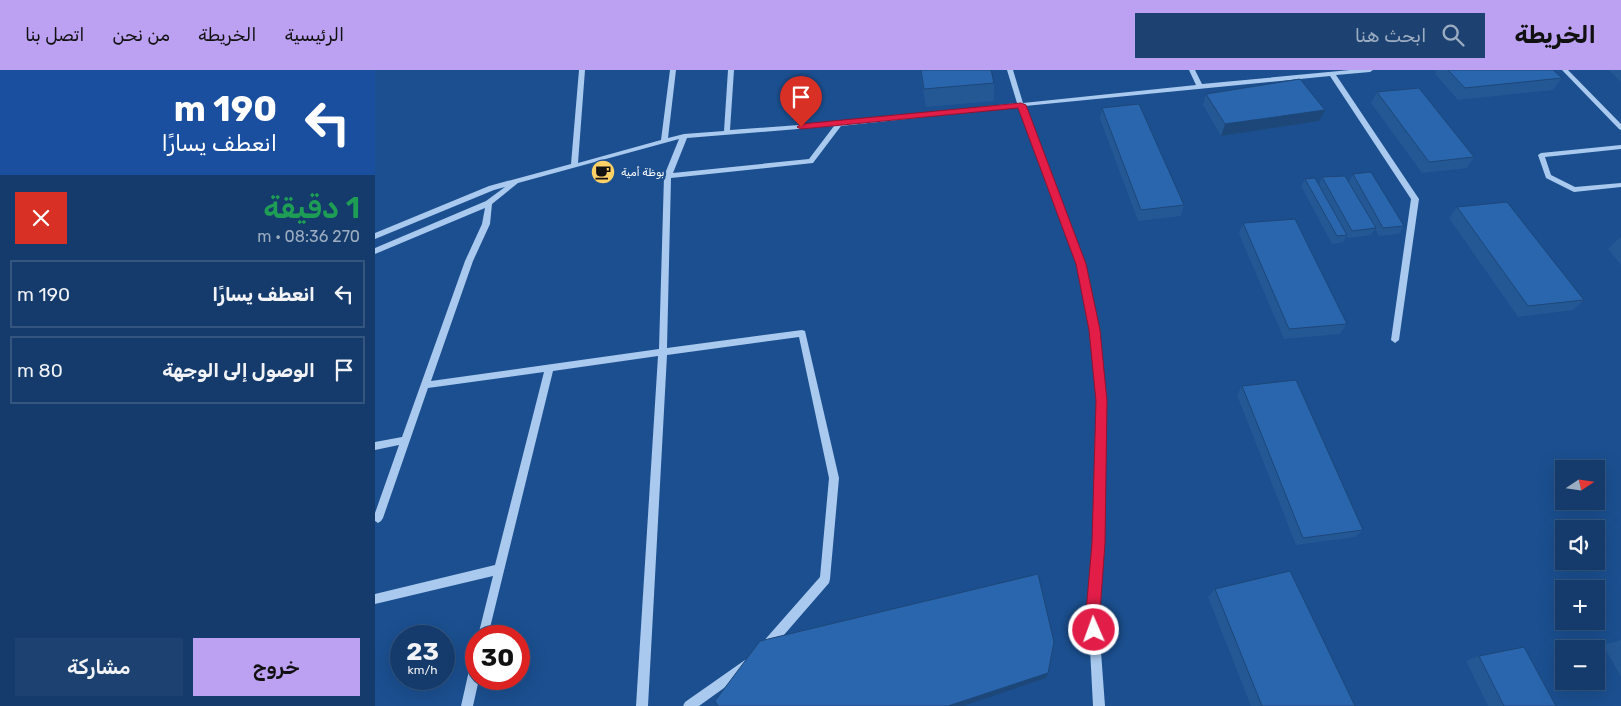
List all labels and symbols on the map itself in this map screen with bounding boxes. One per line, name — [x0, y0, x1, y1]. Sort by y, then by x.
pin — [780, 76, 822, 127]
cafe icon: بوظة أمية — [590, 159, 616, 185]
place label: بوظة أمية — [621, 166, 664, 180]
north arrow — [1555, 460, 1605, 510]
position arrow — [1067, 603, 1119, 655]
speed limit sign: 30 — [465, 625, 530, 690]

